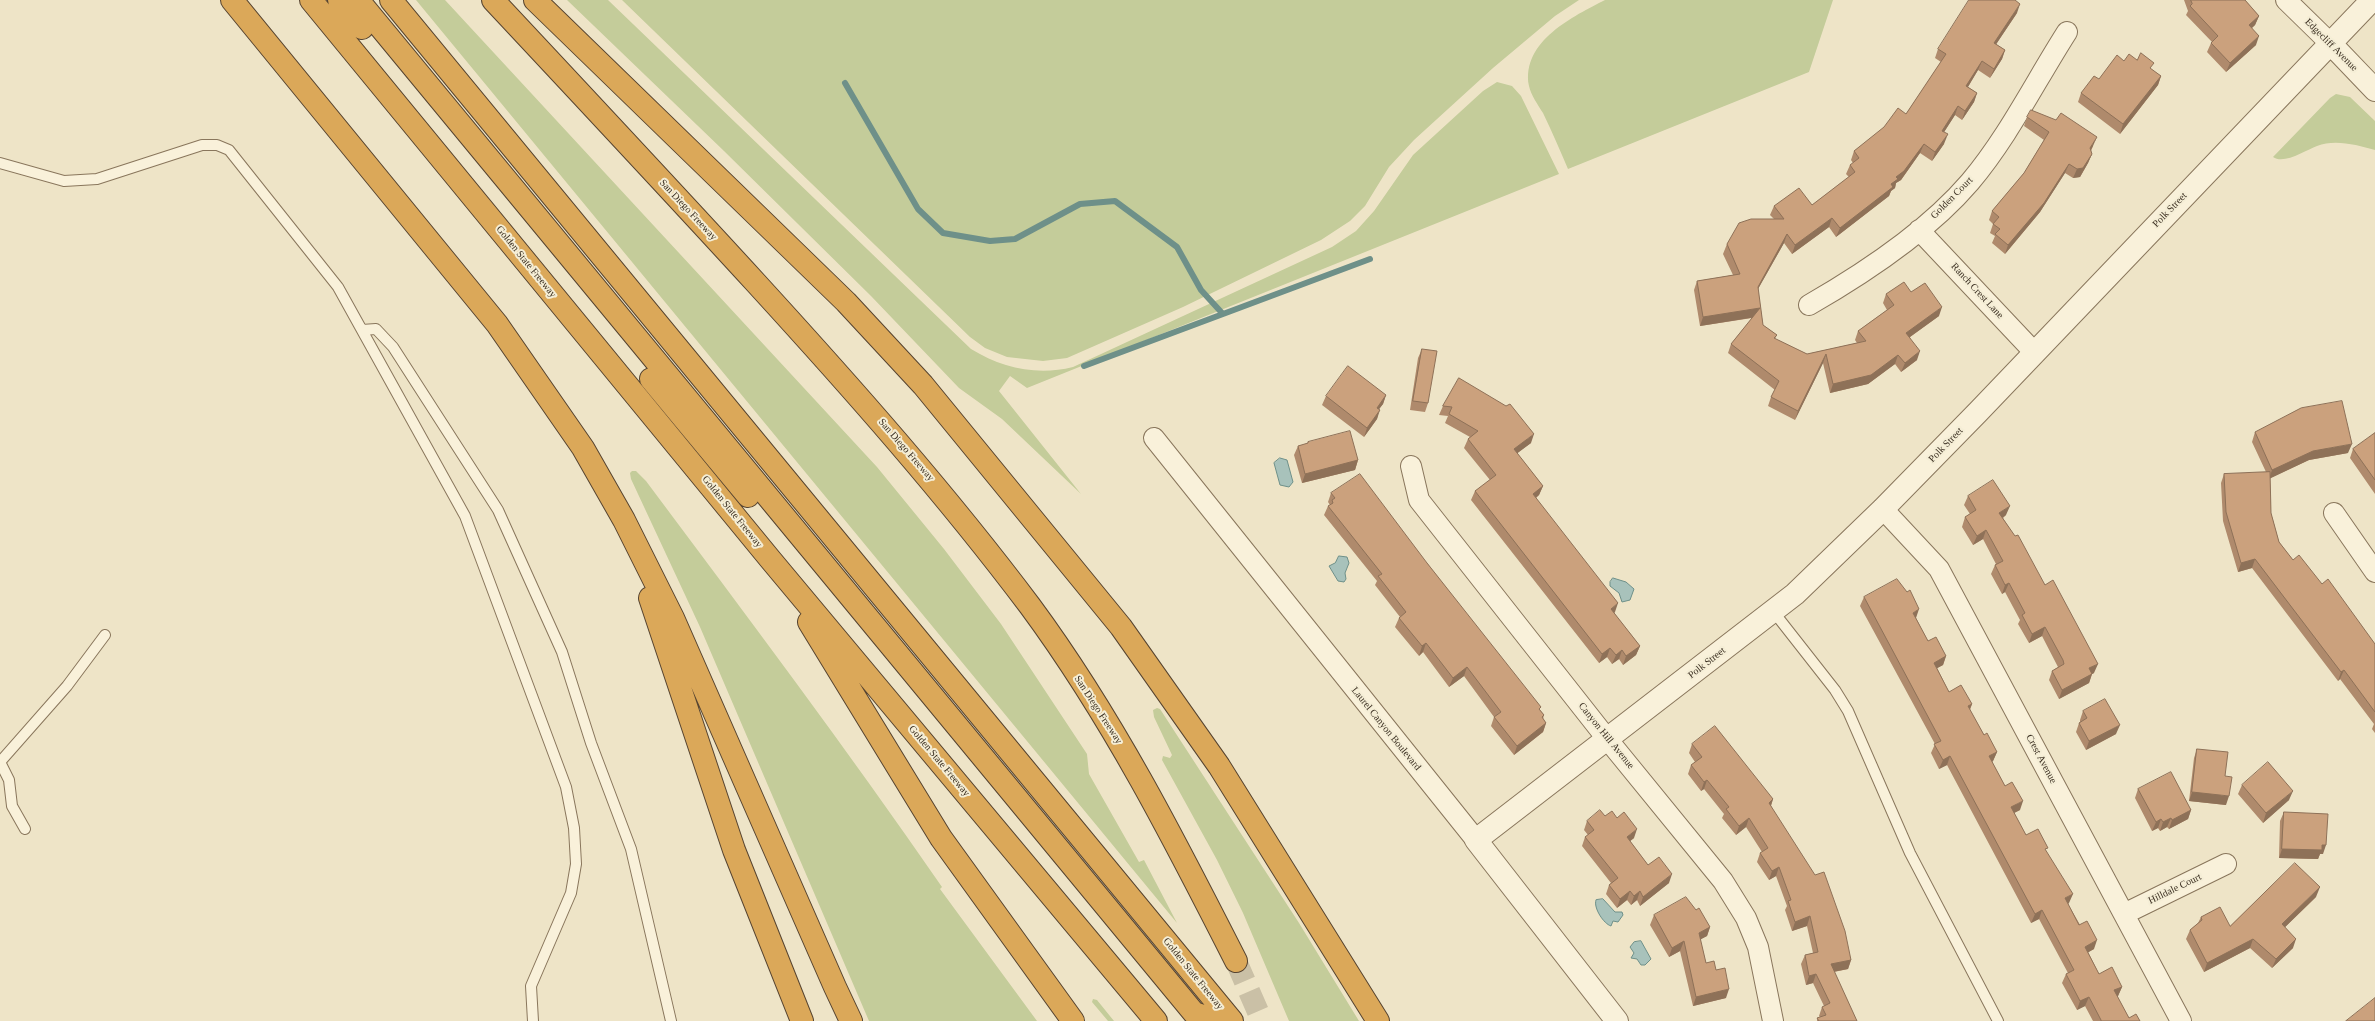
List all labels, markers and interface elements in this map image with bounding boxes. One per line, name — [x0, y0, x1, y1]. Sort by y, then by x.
street label: Edgecliff Avenue — [2302, 16, 2360, 74]
street label: Golden Court — [1928, 174, 1976, 222]
street label: San Diego Freeway — [657, 177, 719, 243]
street label: Polk Street — [2150, 190, 2190, 230]
street label: Golden State Freeway — [493, 224, 559, 300]
street label: Ranch Crest Lane — [1948, 261, 2006, 321]
street label: San Diego Freeway — [876, 416, 936, 484]
street label: Polk Street — [1926, 425, 1966, 465]
street label: Golden State Freeway — [699, 474, 765, 550]
street label: Polk Street — [1686, 645, 1728, 681]
street label: San Diego Freeway — [1071, 674, 1125, 746]
street label: Laurel Canyon Boulevard — [1349, 685, 1423, 773]
street label: Canyon Hill Avenue — [1576, 700, 1636, 772]
street label: Golden State Freeway — [906, 723, 972, 799]
street label: Crest Avenue — [2023, 732, 2059, 786]
street label: Hilldale Court — [2147, 871, 2203, 907]
street label: Golden State Freeway — [1160, 936, 1226, 1012]

